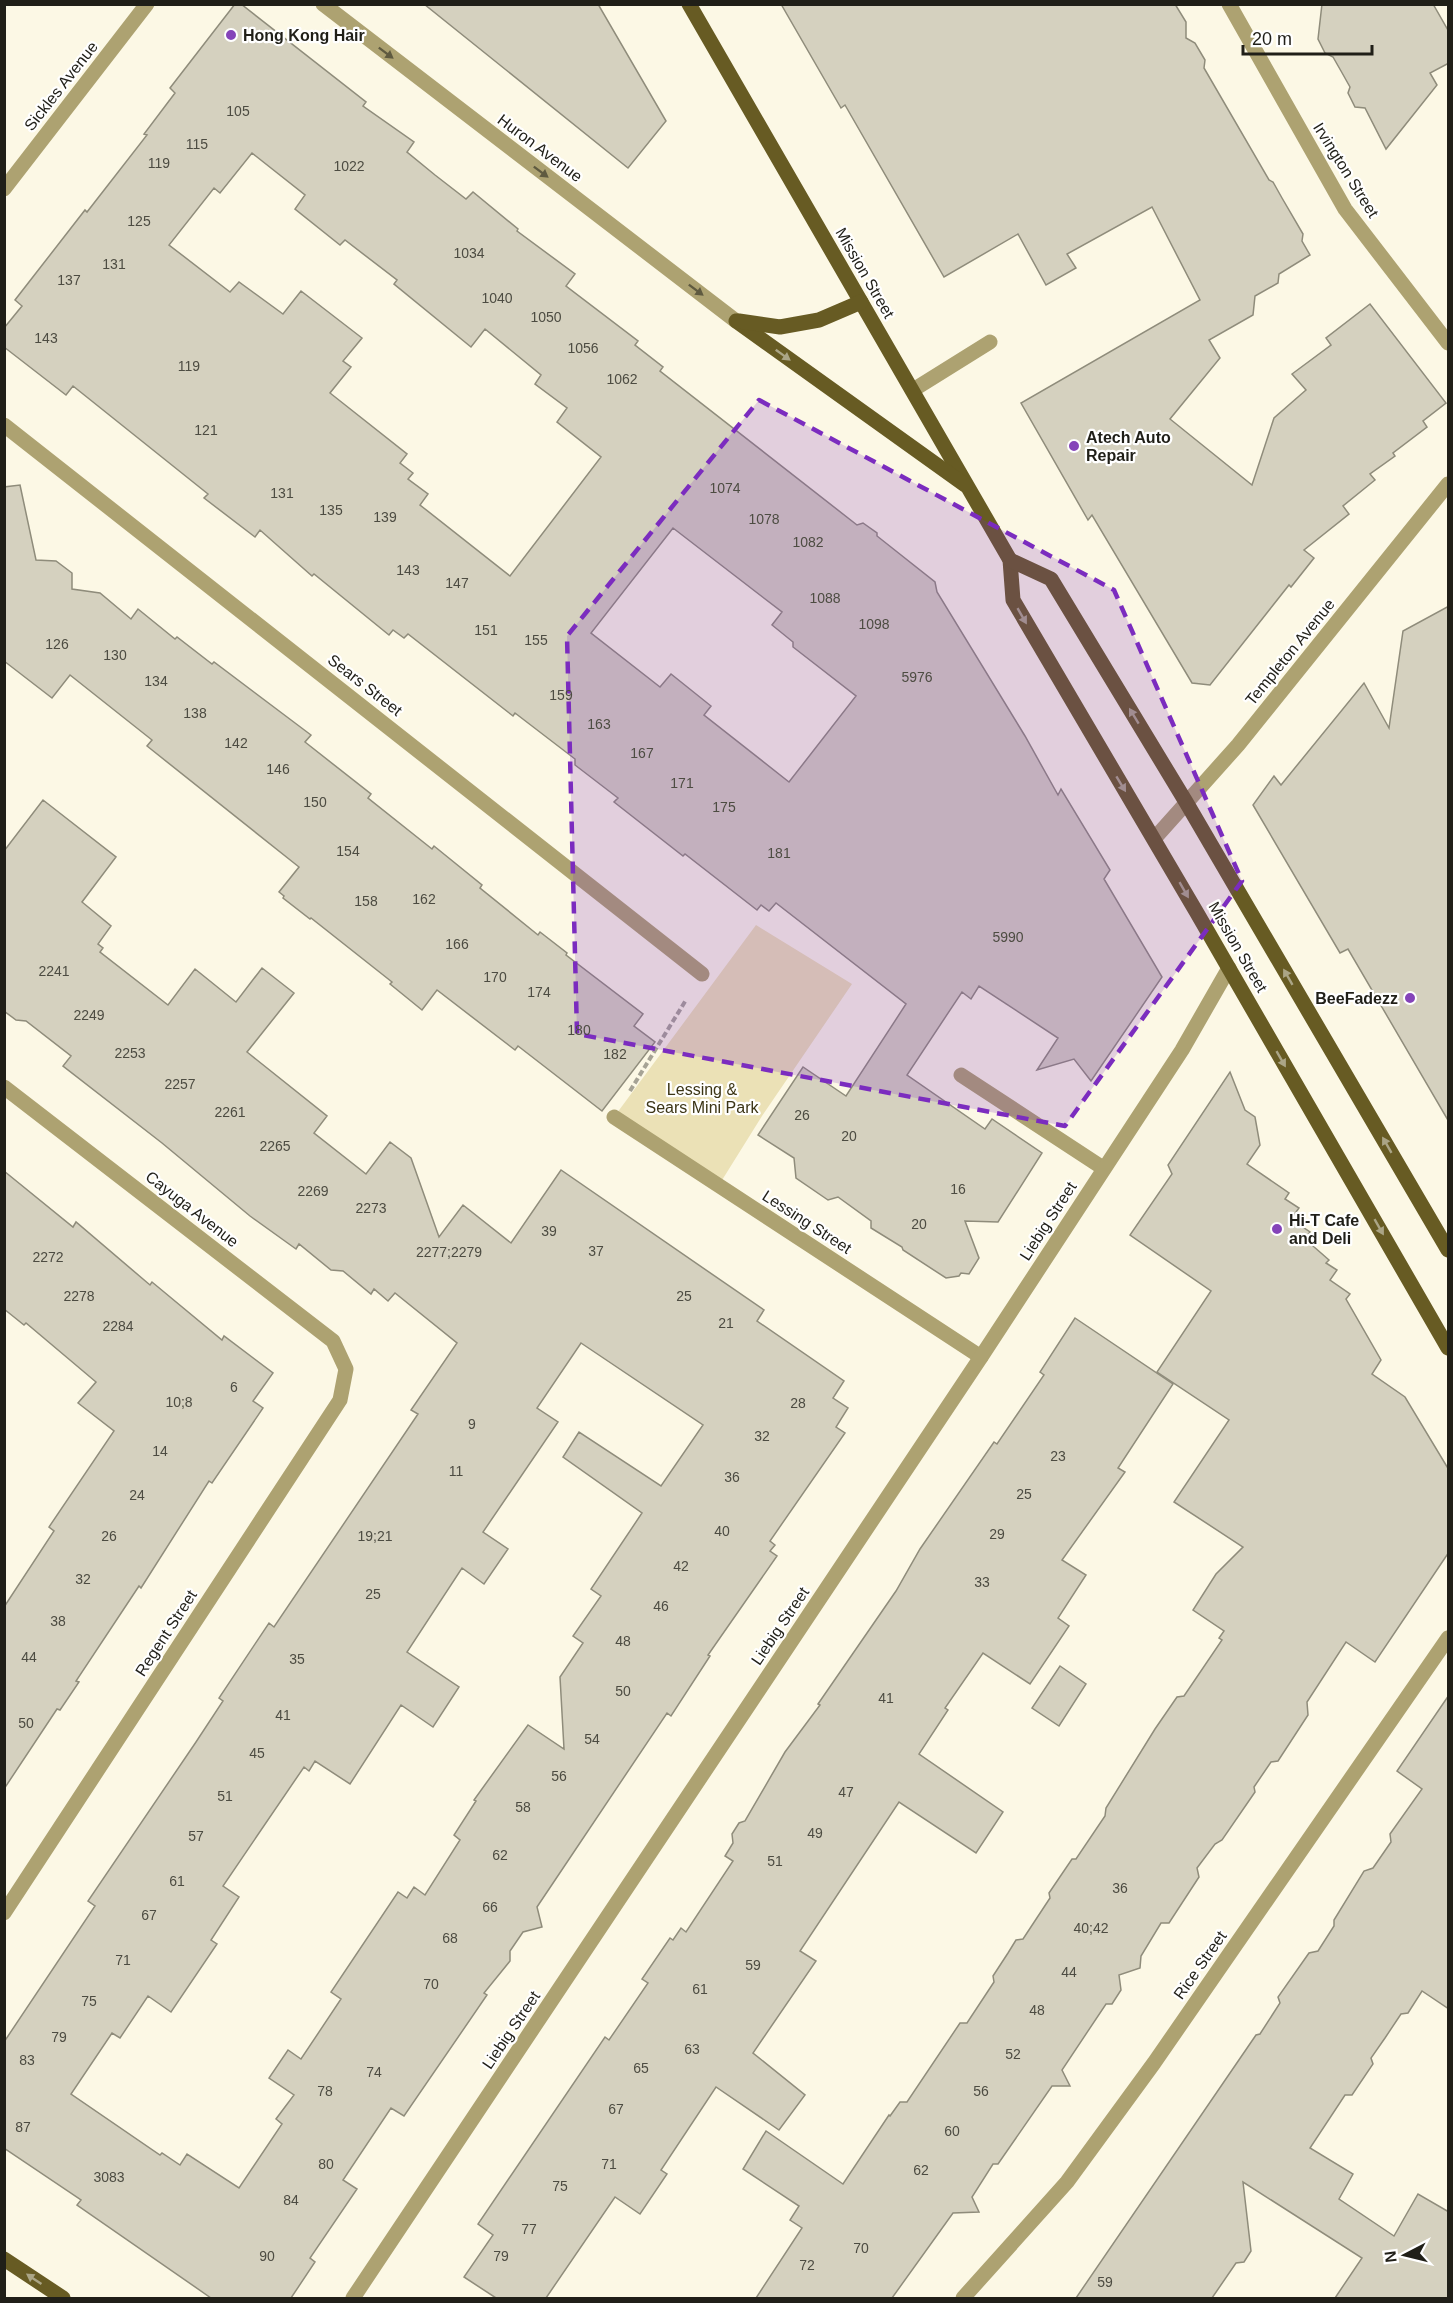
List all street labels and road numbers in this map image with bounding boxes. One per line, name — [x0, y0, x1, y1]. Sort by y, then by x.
street label: Sickles Avenue — [21, 38, 101, 134]
street label: Huron Avenue — [495, 111, 586, 185]
street label: Irvington Street — [1310, 119, 1382, 221]
street label: Mission Street — [832, 225, 898, 322]
street label: Templeton Avenue — [1242, 596, 1338, 708]
street label: Sears Street — [325, 651, 406, 719]
street label: Mission Street — [1205, 899, 1271, 996]
street label: Cayuga Avenue — [142, 1168, 242, 1250]
street label: Liebig Street — [1016, 1178, 1080, 1263]
street label: Lessing Street — [759, 1187, 855, 1257]
street label: Liebig Street — [748, 1584, 812, 1668]
street label: Regent Street — [132, 1587, 200, 1679]
street label: Rice Street — [1170, 1927, 1230, 2002]
street label: Liebig Street — [479, 1988, 543, 2072]

